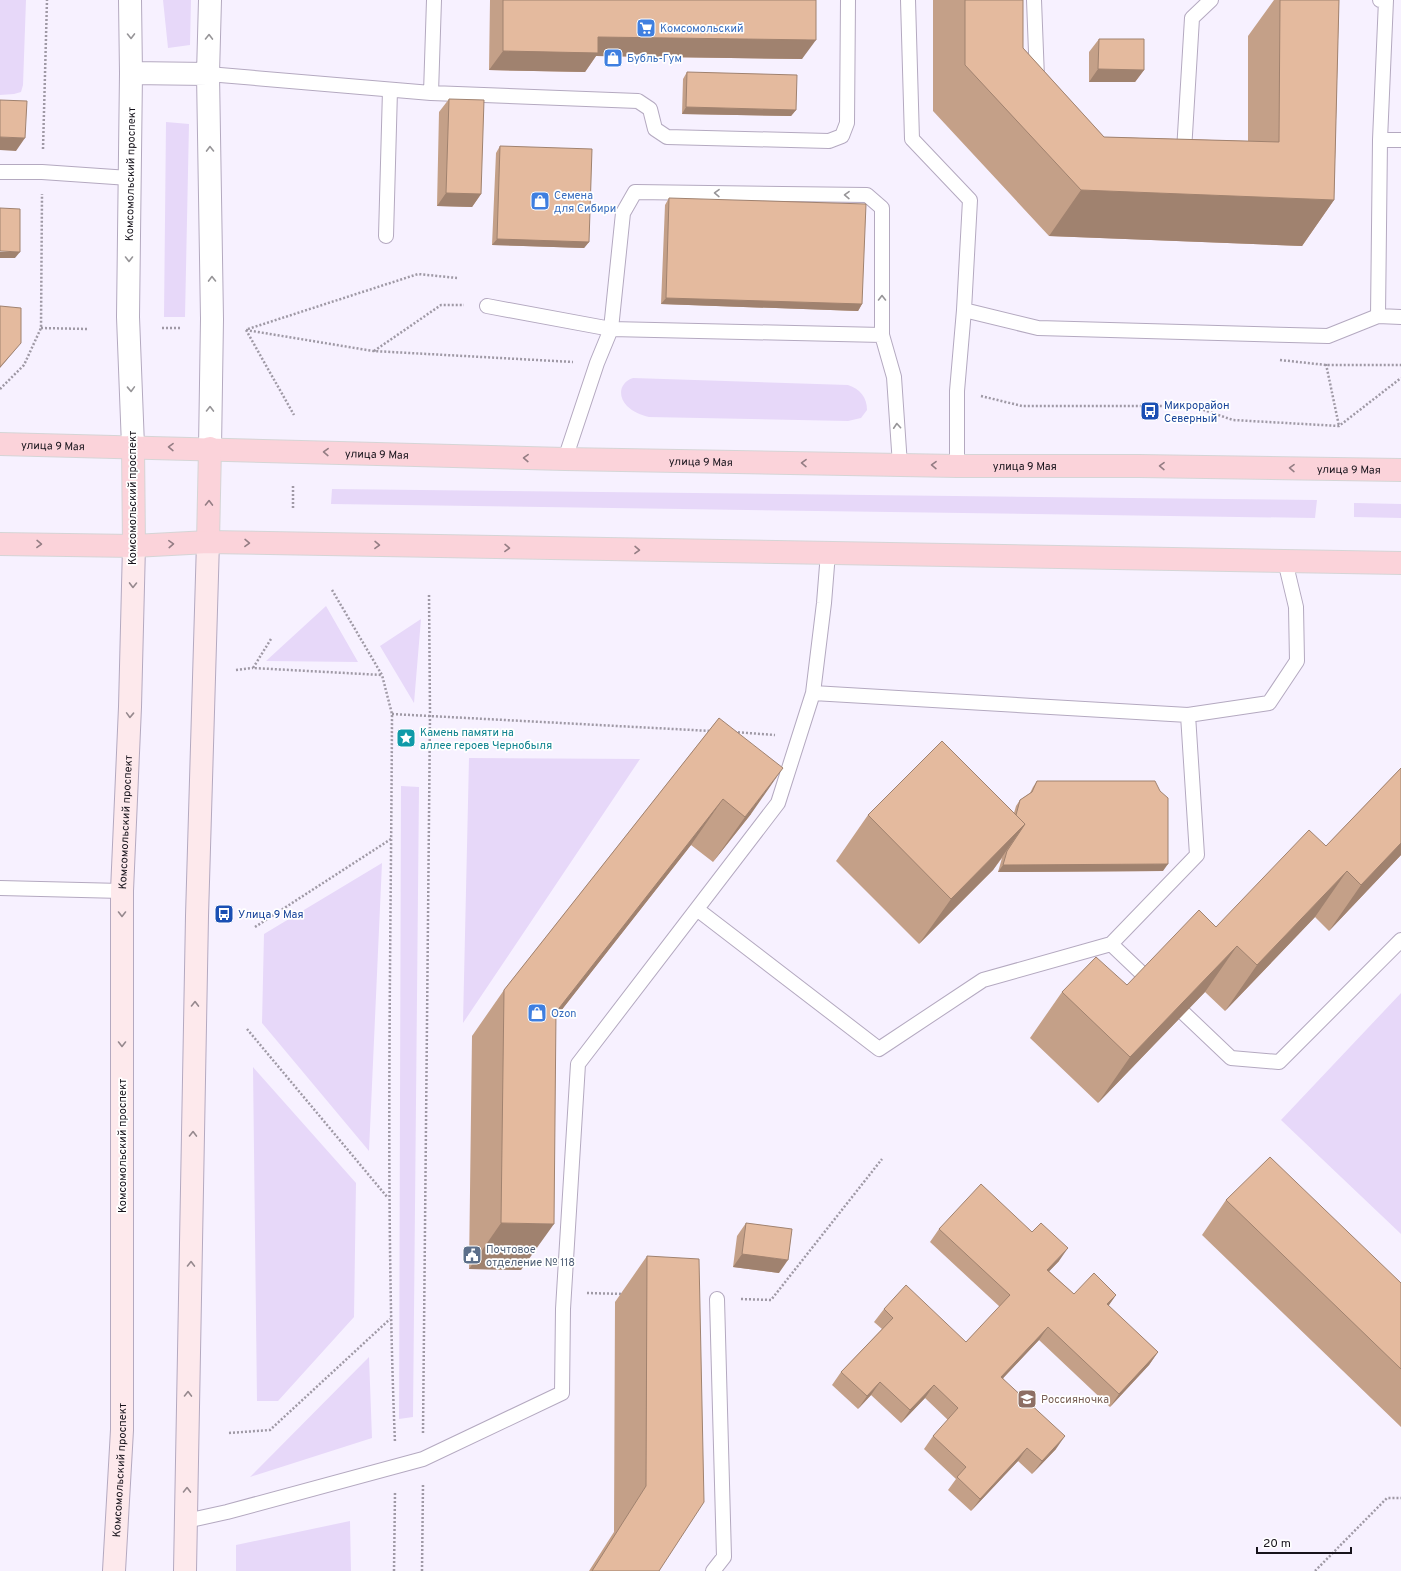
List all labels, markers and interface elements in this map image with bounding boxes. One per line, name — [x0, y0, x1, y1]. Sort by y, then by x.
supermarket icon: Комсомольский — [635, 17, 657, 39]
place label: Комсомольский — [660, 22, 743, 36]
one-way arrow — [127, 33, 135, 39]
one-way arrow — [205, 34, 214, 40]
shop icon: Бубль-Гум — [602, 47, 624, 69]
place label: Бубль-Гум — [627, 52, 682, 66]
street label: Комсомольский проспект — [123, 107, 139, 241]
one-way arrow — [206, 146, 214, 152]
place label: Семена для Сибири — [554, 189, 616, 216]
one-way arrow — [714, 189, 720, 197]
shop icon: Семена для Сибири — [529, 190, 551, 212]
one-way arrow — [844, 190, 850, 199]
one-way arrow — [125, 256, 133, 262]
one-way arrow — [208, 276, 216, 282]
one-way arrow — [878, 295, 886, 301]
one-way arrow — [126, 386, 135, 392]
place label: Микрорайон Северный — [1164, 399, 1230, 426]
bus stop icon: Микрорайон Северный — [1139, 400, 1161, 422]
one-way arrow — [206, 406, 214, 412]
one-way arrow — [893, 423, 902, 429]
street label: Комсомольский проспект — [126, 431, 140, 565]
street label: улица 9 Мая — [21, 439, 85, 454]
one-way arrow — [168, 443, 174, 452]
street label: улица 9 Мая — [345, 447, 409, 463]
one-way arrow — [323, 448, 329, 457]
one-way arrow — [523, 454, 529, 462]
street label: улица 9 Мая — [669, 455, 733, 470]
one-way arrow — [801, 459, 807, 467]
street label: улица 9 Мая — [993, 460, 1057, 474]
one-way arrow — [931, 461, 937, 470]
one-way arrow — [1159, 462, 1165, 470]
street label: улица 9 Мая — [1317, 463, 1381, 478]
one-way arrow — [1289, 464, 1295, 472]
one-way arrow — [205, 500, 213, 506]
one-way arrow — [244, 539, 250, 547]
one-way arrow — [36, 540, 42, 549]
one-way arrow — [168, 540, 174, 548]
one-way arrow — [374, 541, 380, 550]
one-way arrow — [504, 543, 510, 552]
one-way arrow — [634, 546, 640, 554]
one-way arrow — [128, 582, 137, 588]
one-way arrow — [125, 712, 134, 718]
place label: Камень памяти на аллее героев Чернобыля — [420, 726, 552, 753]
place icon: Камень памяти на аллее героев Чернобыля — [395, 727, 417, 749]
street label: Комсомольский проспект — [116, 755, 136, 890]
bus stop icon: Улица 9 Мая — [213, 903, 235, 925]
place label: Улица 9 Мая — [238, 908, 304, 922]
one-way arrow — [118, 911, 126, 917]
one-way arrow — [191, 1001, 199, 1007]
shop icon: Ozon — [526, 1002, 548, 1024]
place label: Ozon — [551, 1007, 577, 1021]
one-way arrow — [118, 1041, 126, 1047]
street label: Комсомольский проспект — [116, 1079, 130, 1213]
one-way arrow — [189, 1131, 197, 1137]
place label: Почтовое отделение № 118 — [486, 1243, 575, 1270]
public building icon: Почтовое отделение № 118 — [461, 1244, 483, 1266]
one-way arrow — [187, 1261, 195, 1267]
school or university icon: Россияночка — [1016, 1388, 1038, 1410]
one-way arrow — [184, 1391, 192, 1397]
place label: Россияночка — [1041, 1393, 1109, 1407]
street label: Комсомольский проспект — [110, 1403, 130, 1538]
one-way arrow — [183, 1487, 191, 1493]
scale bar — [1257, 1529, 1351, 1555]
text: 20 m — [1263, 1536, 1291, 1552]

